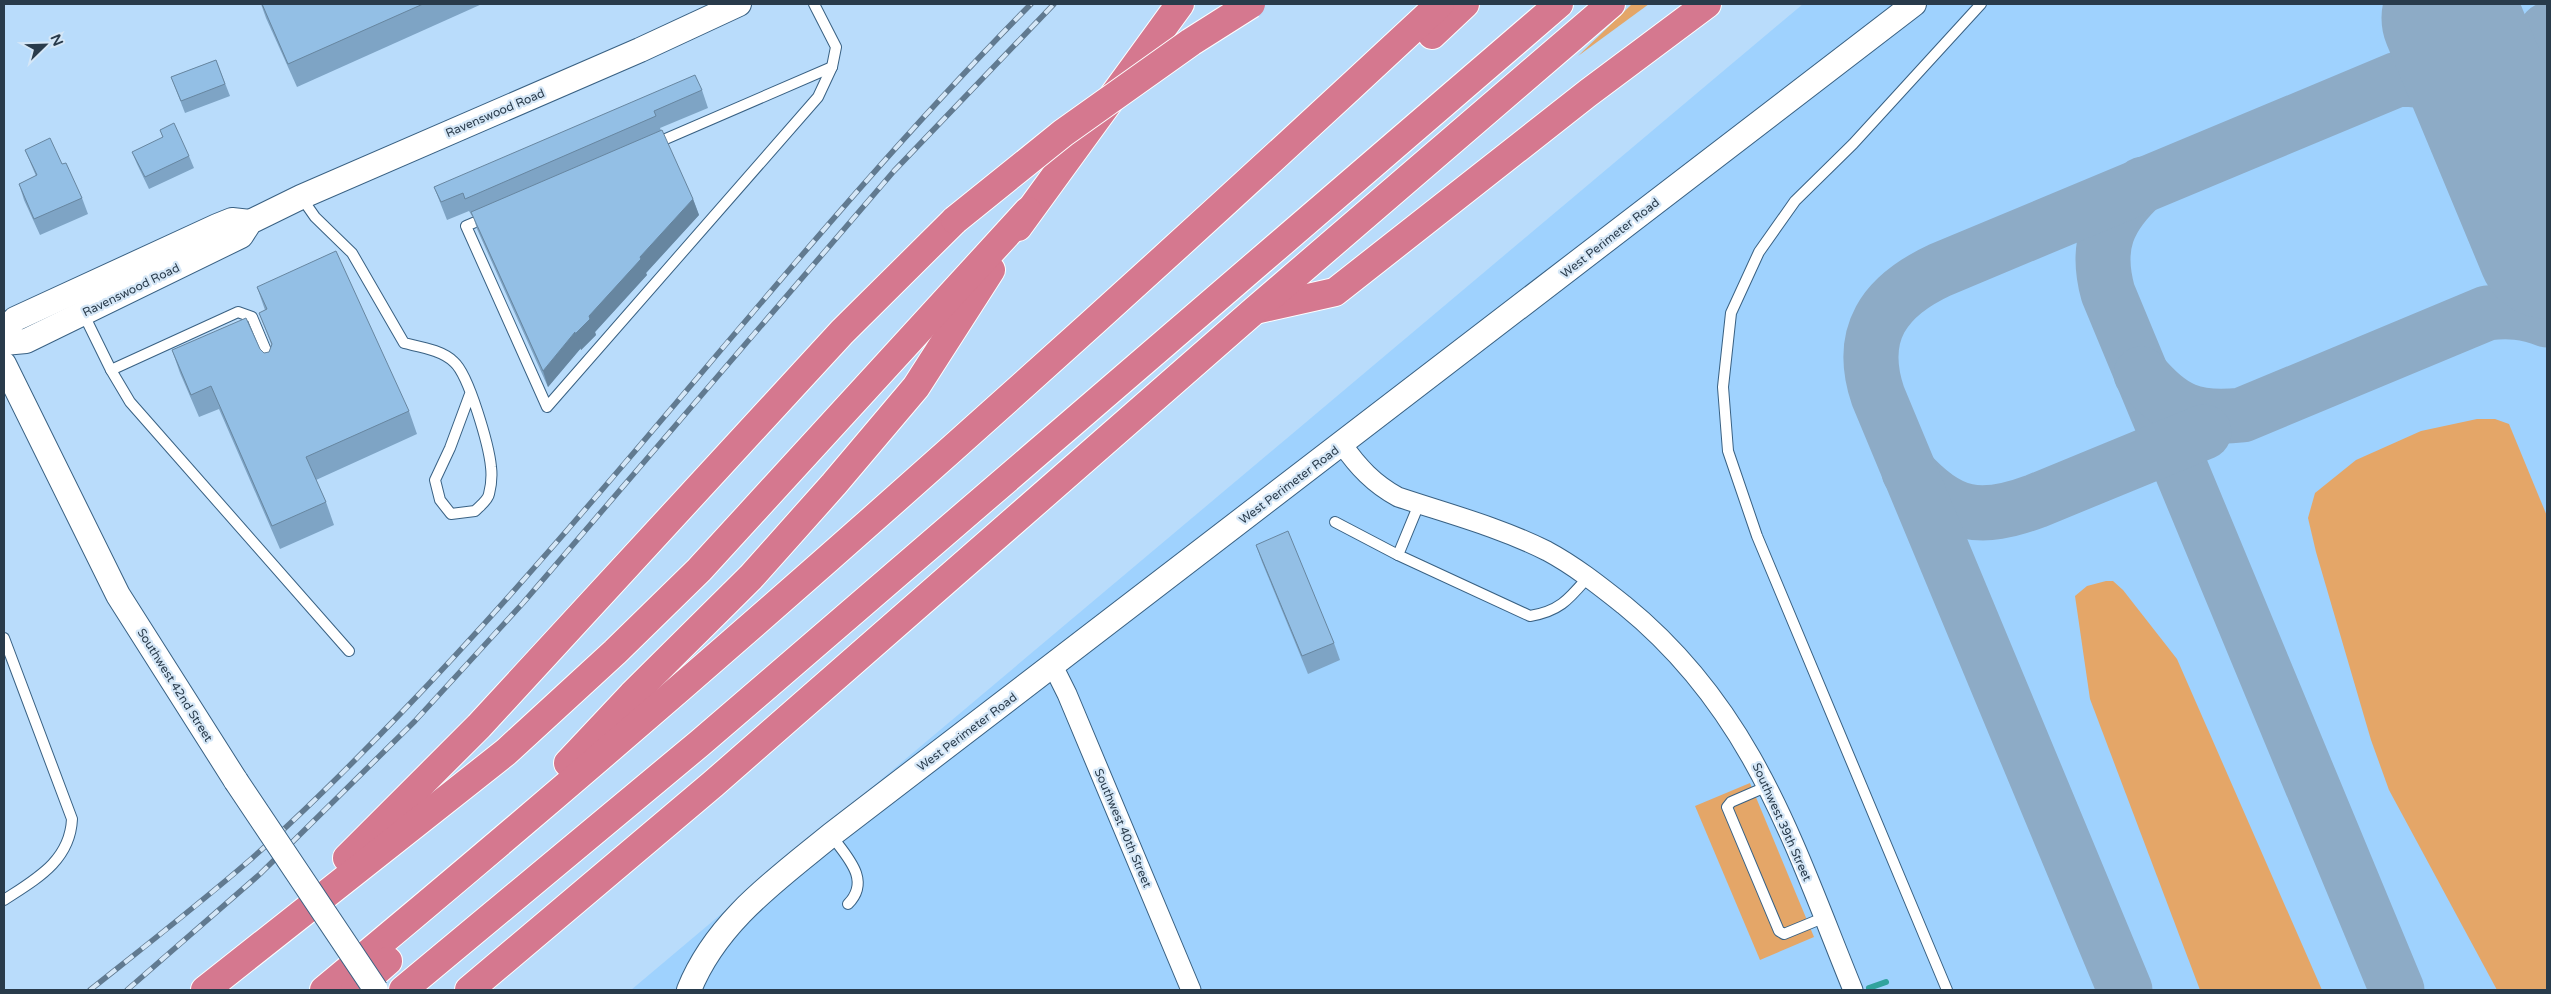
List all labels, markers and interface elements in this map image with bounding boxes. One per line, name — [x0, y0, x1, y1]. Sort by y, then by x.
north arrow — [20, 20, 70, 70]
text: N — [46, 32, 67, 49]
street label: Ravenswood Road — [443, 86, 547, 140]
street label: West Perimeter Road — [1558, 195, 1662, 281]
street label: Ravenswood Road — [80, 260, 182, 320]
street label: West Perimeter Road — [1236, 443, 1342, 527]
street label: Southwest 42nd Street — [134, 626, 216, 745]
street label: West Perimeter Road — [914, 690, 1020, 774]
street label: Southwest 39th Street — [1750, 761, 1815, 884]
street label: Southwest 40th Street — [1092, 766, 1155, 890]

